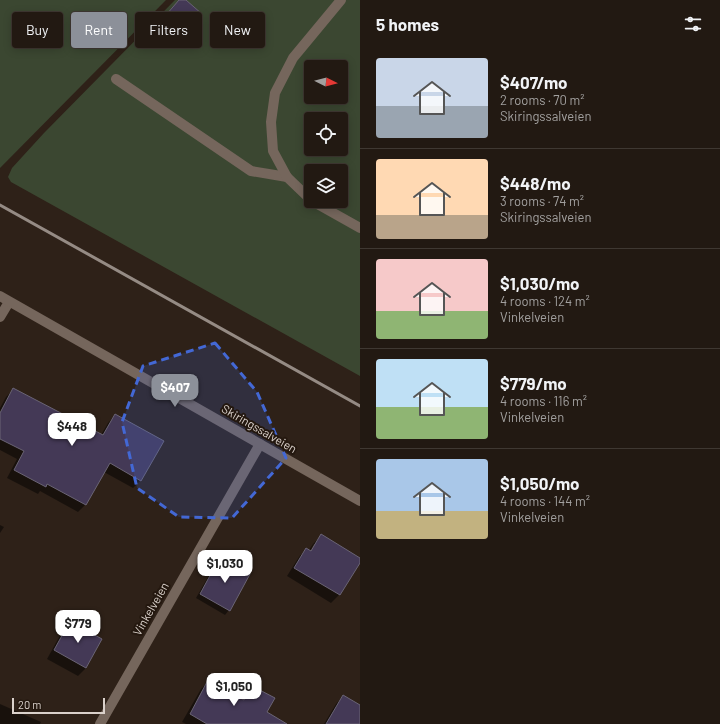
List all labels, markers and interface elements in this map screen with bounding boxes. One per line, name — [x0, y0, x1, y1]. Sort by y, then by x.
chip: Buy — [12, 12, 63, 48]
chip: Rent — [71, 12, 127, 48]
chip: Filters — [135, 12, 202, 48]
chip: New — [210, 12, 265, 48]
icon: filters — [682, 13, 704, 35]
text: 5 homes — [376, 14, 439, 34]
north arrow — [304, 60, 348, 104]
map controls — [304, 60, 348, 208]
text: $407/mo — [500, 72, 568, 92]
icon: home — [408, 74, 456, 122]
text: 2 rooms · 70 m² — [500, 92, 584, 108]
text: Skiringssalveien — [500, 108, 591, 124]
button: locate — [304, 112, 348, 156]
button: layers — [304, 164, 348, 208]
text: $448/mo — [500, 173, 571, 193]
icon: home — [408, 175, 456, 223]
text: 3 rooms · 74 m² — [500, 193, 584, 209]
text: Skiringssalveien — [500, 209, 591, 225]
text: $1,030/mo — [500, 273, 580, 293]
icon: home — [408, 275, 456, 323]
text: 4 rooms · 124 m² — [500, 293, 590, 309]
text: Vinkelveien — [500, 309, 564, 325]
text: $779/mo — [500, 373, 567, 393]
pin: $407 — [151, 374, 199, 408]
icon: home — [408, 375, 456, 423]
text: $407 — [160, 379, 190, 395]
text: 4 rooms · 116 m² — [500, 393, 587, 409]
street label: Skiringssalveien — [219, 401, 300, 455]
text: Vinkelveien — [500, 409, 564, 425]
pin: $448 — [48, 413, 96, 447]
text: $448 — [57, 418, 87, 434]
text: $1,050/mo — [500, 473, 580, 493]
icon: home — [408, 475, 456, 523]
text: 4 rooms · 144 m² — [500, 493, 590, 509]
text: Vinkelveien — [500, 509, 564, 525]
pin: $1,030 — [192, 550, 258, 584]
text: $1,030 — [207, 555, 244, 571]
street label: Vinkelveien — [129, 579, 171, 638]
pin: $779 — [54, 610, 102, 644]
text: $779 — [64, 615, 92, 631]
pin: $1,050 — [201, 673, 267, 707]
text: $1,050 — [216, 678, 252, 694]
scale bar — [12, 696, 105, 715]
text: 20 m — [18, 698, 41, 711]

